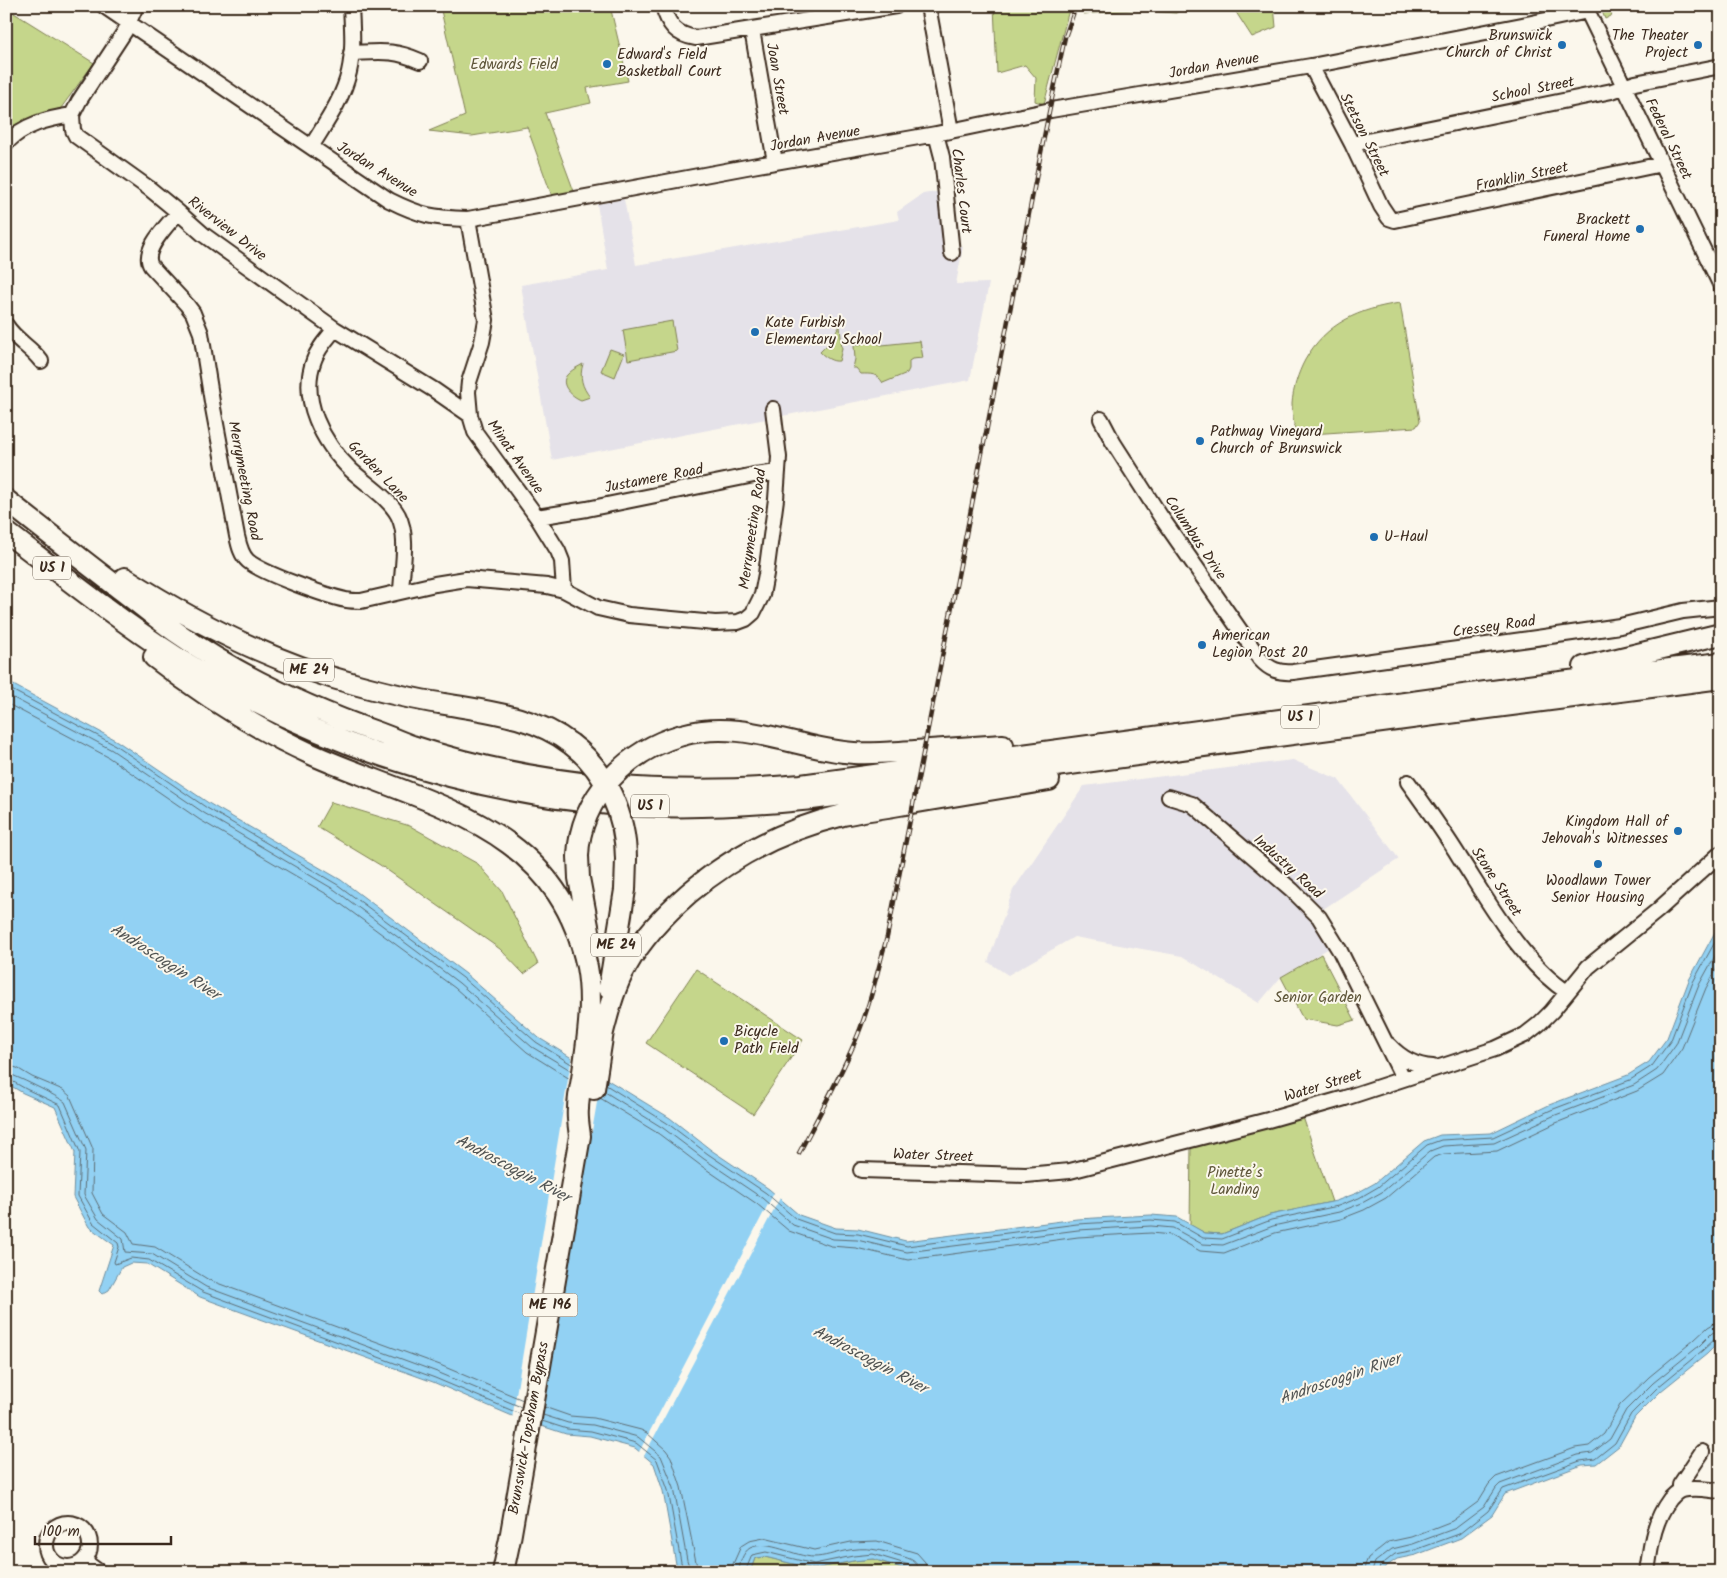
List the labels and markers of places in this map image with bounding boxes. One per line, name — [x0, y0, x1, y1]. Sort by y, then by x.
place label: Brunswick Church of Christ — [1446, 24, 1553, 65]
place label: The Theater Project — [1612, 24, 1689, 65]
marker: Brunswick Church of Christ — [1556, 39, 1568, 51]
marker: The Theater Project — [1692, 39, 1704, 51]
place label: Edward's Field Basketball Court — [617, 43, 722, 84]
marker: Edward's Field Basketball Court — [601, 58, 613, 70]
place label: Brackett Funeral Home — [1543, 208, 1630, 249]
marker: Brackett Funeral Home — [1634, 223, 1646, 235]
place label: Kate Furbish Elementary School — [765, 311, 882, 352]
marker: Kate Furbish Elementary School — [749, 326, 761, 338]
place label: Pathway Vineyard Church of Brunswick — [1210, 420, 1343, 461]
marker: Pathway Vineyard Church of Brunswick — [1194, 435, 1206, 447]
place label: U-Haul — [1384, 525, 1428, 549]
marker: U-Haul — [1368, 531, 1380, 543]
place label: American Legion Post 20 — [1212, 624, 1308, 665]
marker: American Legion Post 20 — [1196, 639, 1208, 651]
place label: Kingdom Hall of Jehovah's Witnesses — [1542, 810, 1669, 851]
marker: Kingdom Hall of Jehovah's Witnesses — [1672, 825, 1684, 837]
marker: Woodlawn Tower Senior Housing — [1592, 858, 1604, 870]
place label: Woodlawn Tower Senior Housing — [1546, 869, 1651, 910]
place label: Bicycle Path Field — [734, 1020, 799, 1061]
marker: Bicycle Path Field — [718, 1035, 730, 1047]

